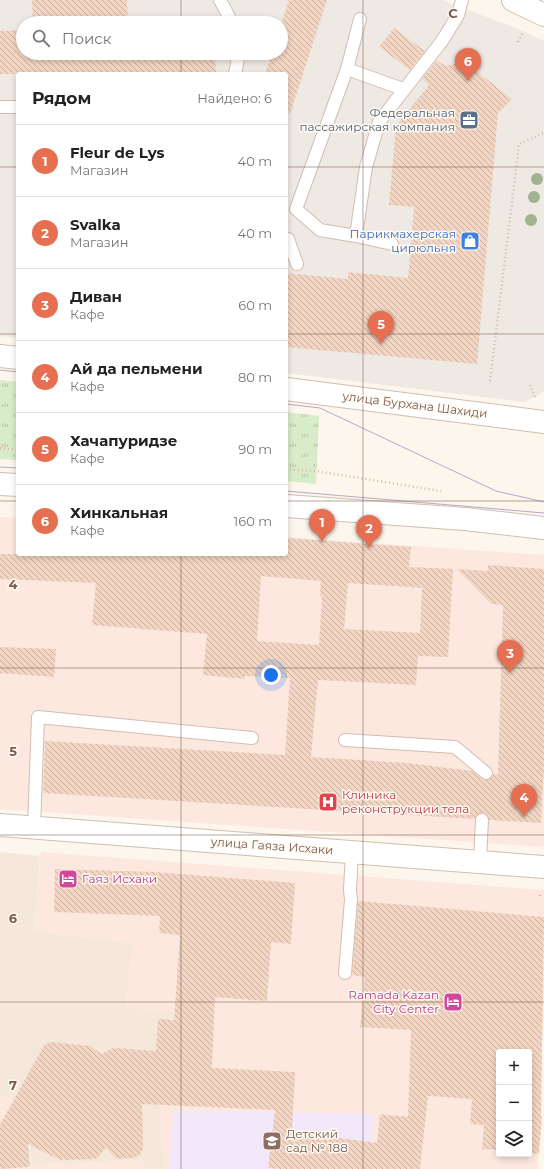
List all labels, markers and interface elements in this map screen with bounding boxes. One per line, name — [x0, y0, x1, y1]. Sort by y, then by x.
text: C — [448, 5, 458, 21]
search box — [16, 16, 288, 60]
icon: search — [30, 27, 52, 49]
text: Поиск — [62, 29, 111, 48]
pin: 6 — [455, 48, 481, 81]
text: Рядом — [32, 88, 91, 108]
text: Найдено: 6 — [197, 90, 272, 106]
place label: Федеральная пассажирская компания — [300, 105, 455, 134]
office icon: Федеральная пассажирская компания — [458, 109, 480, 131]
text: Fleur de Lys — [70, 143, 165, 162]
text: 1 — [42, 153, 48, 169]
text: 40 m — [238, 153, 272, 169]
text: Магазин — [70, 162, 129, 178]
text: Svalka — [70, 215, 121, 234]
text: 2 — [41, 225, 49, 241]
text: 40 m — [238, 225, 272, 241]
place label: Парикмахерская цирюльня — [350, 226, 456, 255]
shop icon: Парикмахерская цирюльня — [459, 230, 481, 252]
text: Магазин — [70, 234, 129, 250]
text: Диван — [70, 287, 122, 306]
text: 3 — [41, 297, 49, 313]
text: 60 m — [238, 297, 272, 313]
text: Кафе — [70, 306, 105, 322]
pin: 5 — [368, 311, 394, 344]
text: Ай да пельмени — [70, 359, 203, 378]
text: 4 — [41, 369, 49, 385]
text: 80 m — [238, 369, 272, 385]
text: Кафе — [70, 378, 105, 394]
street label: улица Бурхана Шахиди — [341, 388, 488, 421]
text: Хачапуридзе — [70, 431, 177, 450]
text: 5 — [41, 441, 49, 457]
text: 90 m — [238, 441, 272, 457]
text: Кафе — [70, 450, 105, 466]
text: Хинкальная — [70, 503, 168, 522]
pin: 1 — [309, 509, 335, 542]
text: 6 — [41, 513, 49, 529]
text: 160 m — [234, 513, 272, 529]
pin: 2 — [356, 515, 382, 548]
text: Кафе — [70, 522, 105, 538]
text: 4 — [9, 576, 18, 592]
pin: 3 — [497, 640, 523, 673]
your location — [261, 665, 281, 685]
text: 5 — [9, 743, 17, 759]
pin: 4 — [511, 784, 537, 817]
place label: Клиника реконструкции тела — [342, 787, 469, 816]
hospital icon: Клиника реконструкции тела — [317, 791, 339, 813]
street label: улица Гаяза Исхаки — [209, 834, 334, 857]
hotel icon: Гаяз Исхаки — [57, 868, 79, 890]
place label: Гаяз Исхаки — [82, 871, 157, 886]
text: 6 — [9, 910, 18, 926]
place label: Ramada Kazan City Center — [348, 987, 439, 1016]
hotel icon: Ramada Kazan City Center — [442, 991, 464, 1013]
map controls — [496, 1049, 532, 1157]
button: + — [496, 1049, 532, 1085]
text: 7 — [9, 1077, 17, 1093]
button: − — [496, 1085, 532, 1121]
button: layers — [496, 1121, 532, 1157]
place label: Детский сад № 188 — [286, 1126, 348, 1155]
school or university icon: Детский сад № 188 — [261, 1130, 283, 1152]

